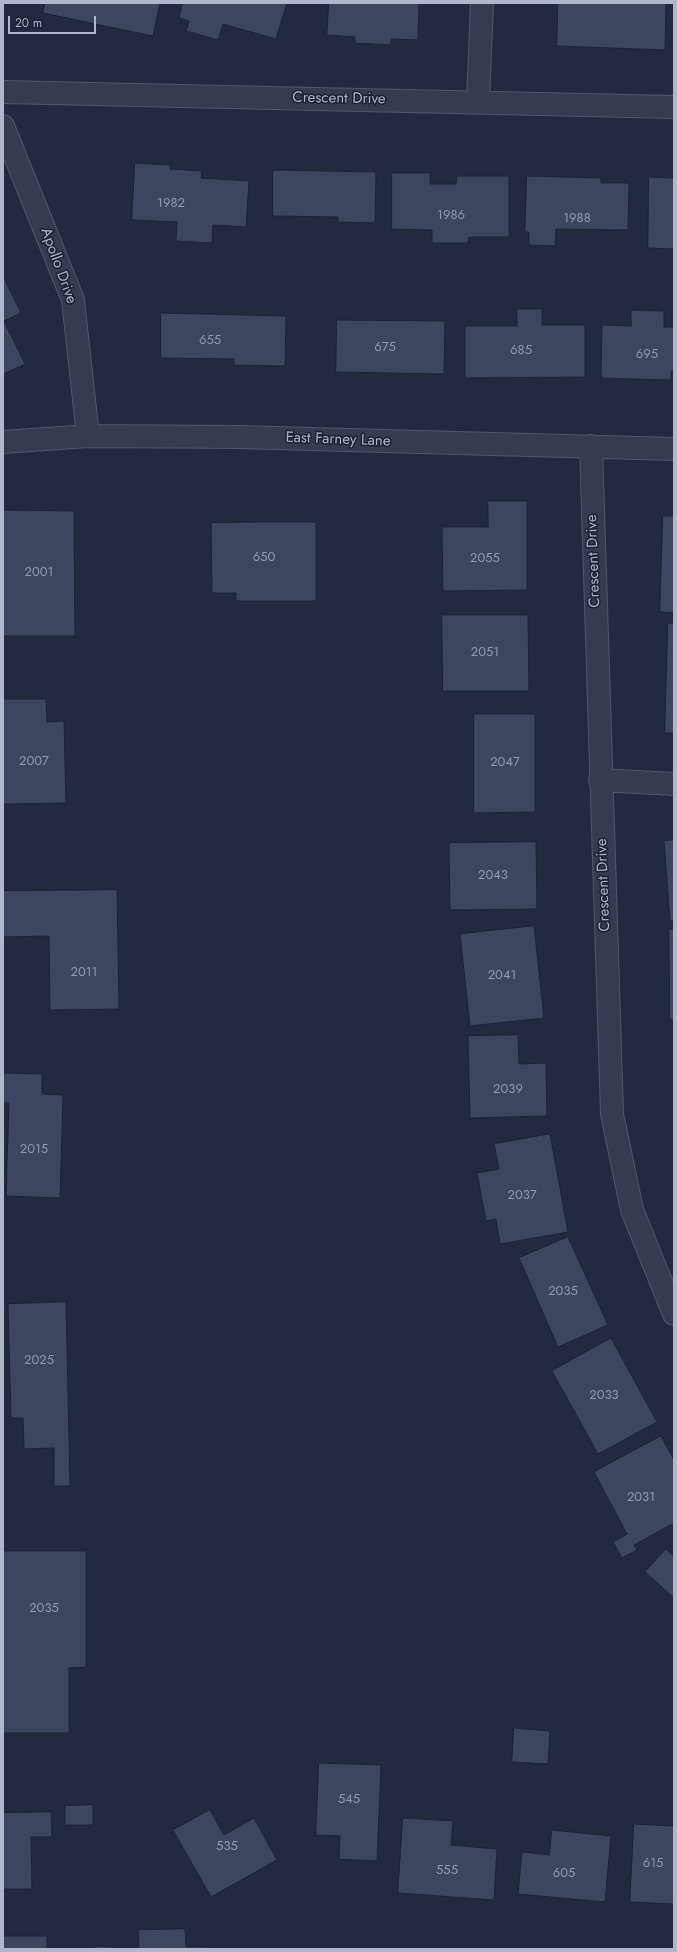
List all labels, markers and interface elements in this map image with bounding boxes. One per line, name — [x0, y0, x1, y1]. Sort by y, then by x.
scale bar — [10, 8, 98, 34]
text: 20 m — [15, 14, 42, 32]
street label: Crescent Drive — [292, 89, 386, 109]
house number: 1982 — [157, 196, 185, 212]
house number: 1986 — [437, 208, 465, 224]
house number: 1988 — [563, 211, 591, 227]
street label: Apollo Drive — [36, 226, 80, 306]
house number: 655 — [199, 333, 221, 349]
house number: 675 — [374, 340, 396, 356]
house number: 685 — [510, 343, 532, 359]
house number: 695 — [636, 347, 658, 363]
street label: East Farney Lane — [285, 429, 391, 451]
street label: Crescent Drive — [583, 514, 605, 608]
house number: 650 — [253, 550, 275, 566]
house number: 2055 — [470, 551, 500, 567]
house number: 2001 — [25, 565, 53, 581]
house number: 2051 — [471, 645, 499, 661]
house number: 2007 — [19, 754, 49, 770]
house number: 2047 — [490, 755, 520, 771]
street label: Crescent Drive — [593, 838, 615, 932]
house number: 2043 — [478, 868, 508, 884]
house number: 2011 — [71, 965, 97, 981]
house number: 2041 — [488, 968, 516, 984]
house number: 2039 — [493, 1082, 523, 1098]
house number: 2015 — [20, 1142, 48, 1158]
house number: 2037 — [508, 1188, 536, 1204]
house number: 2035 — [548, 1284, 578, 1300]
house number: 2025 — [24, 1353, 54, 1369]
house number: 2033 — [589, 1388, 619, 1404]
house number: 2031 — [627, 1490, 655, 1506]
house number: 2035 — [29, 1601, 59, 1617]
house number: 545 — [338, 1792, 360, 1808]
house number: 535 — [216, 1839, 238, 1855]
house number: 615 — [643, 1856, 663, 1872]
house number: 555 — [436, 1863, 458, 1879]
house number: 605 — [553, 1866, 575, 1882]

